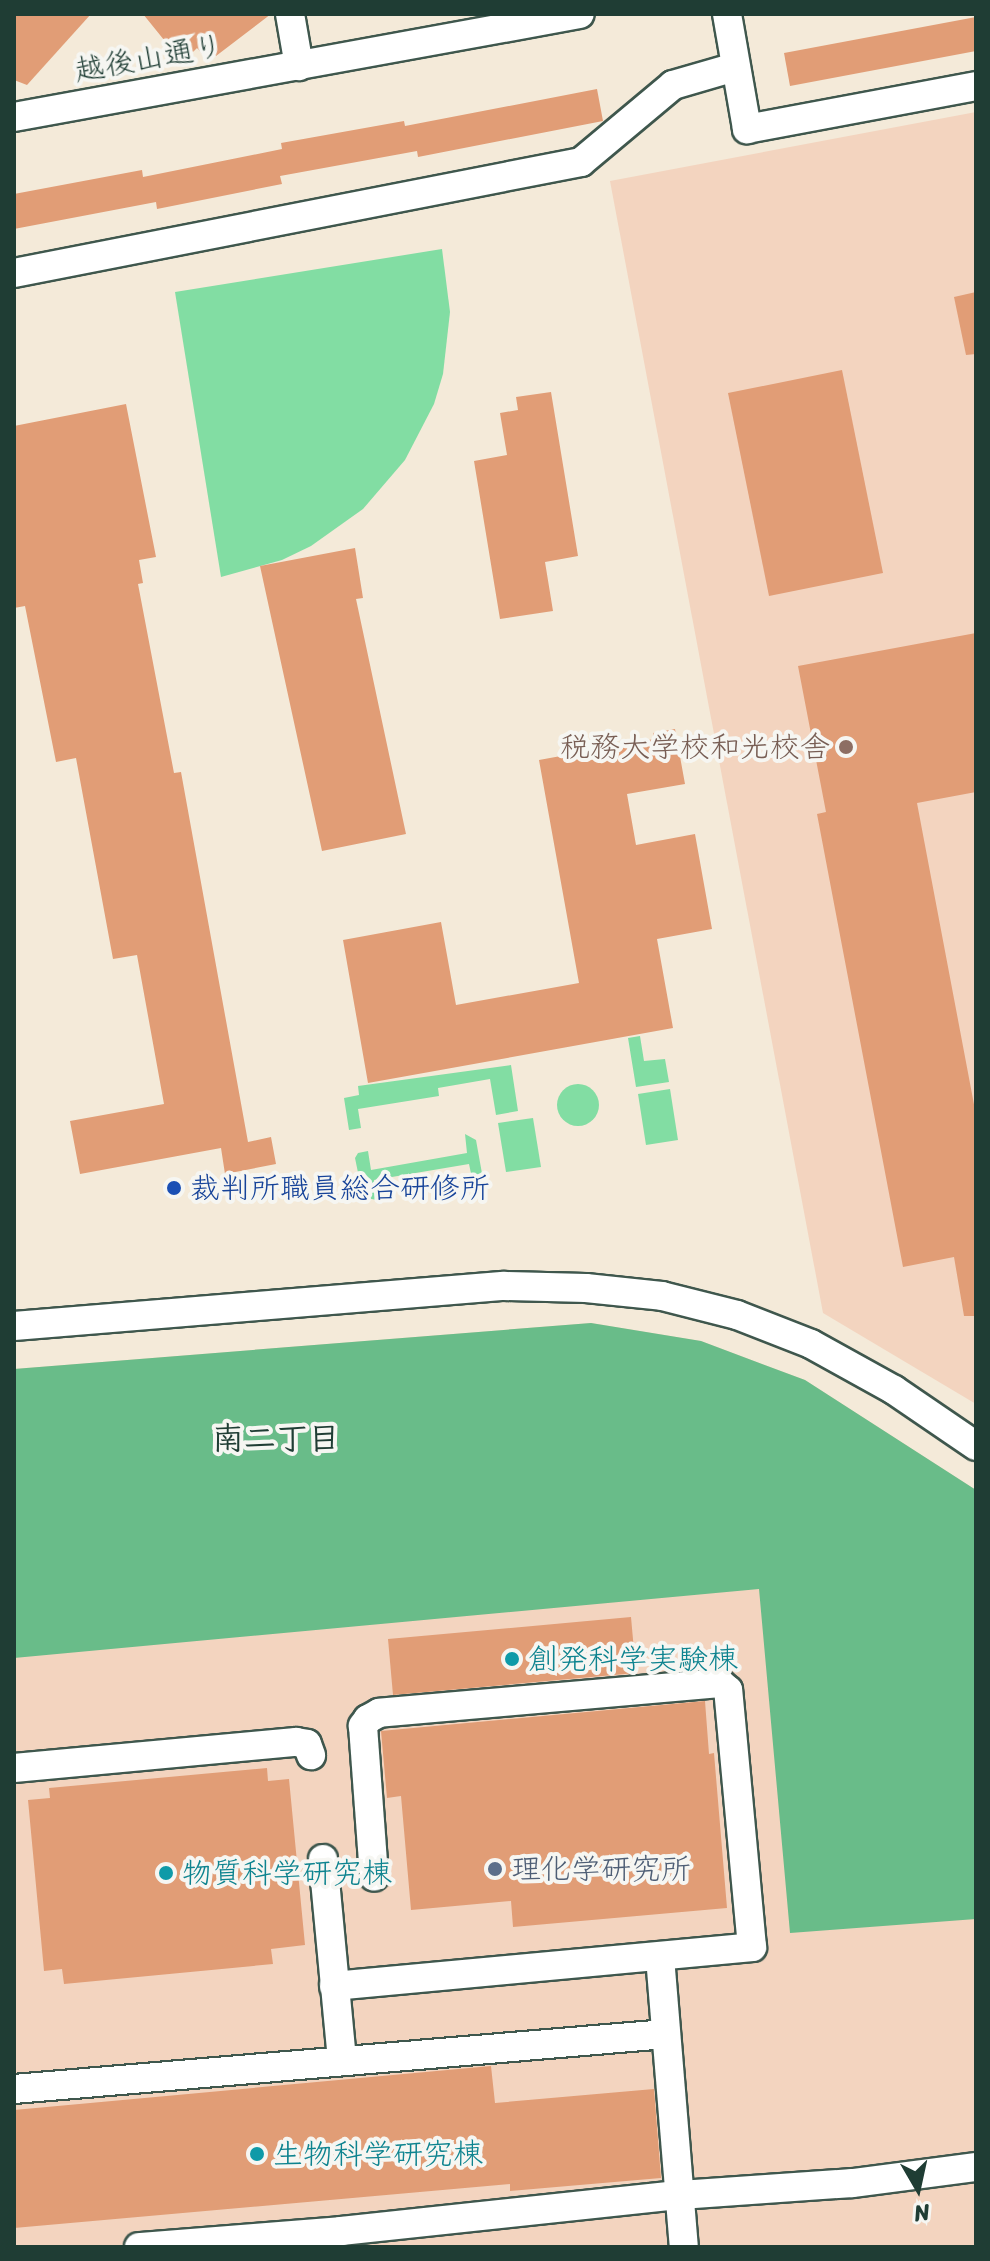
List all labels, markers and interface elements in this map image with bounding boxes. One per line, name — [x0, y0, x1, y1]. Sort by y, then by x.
street label: 越後山通り — [72, 27, 226, 89]
place label: 税務大学校和光校舎 — [560, 729, 830, 765]
marker: 税務大学校和光校舎 — [837, 738, 855, 756]
place label: 裁判所職員総合研修所 — [190, 1170, 490, 1206]
marker: 裁判所職員総合研修所 — [165, 1179, 183, 1197]
district label: 南二丁目 — [212, 1420, 340, 1458]
place label: 創発科学実験棟 — [528, 1641, 738, 1677]
marker: 創発科学実験棟 — [503, 1650, 521, 1668]
place label: 理化学研究所 — [511, 1851, 691, 1887]
place label: 物質科学研究棟 — [182, 1855, 392, 1891]
marker: 理化学研究所 — [486, 1860, 504, 1878]
marker: 物質科学研究棟 — [157, 1864, 175, 1882]
place label: 生物科学研究棟 — [273, 2136, 483, 2172]
marker: 生物科学研究棟 — [248, 2145, 266, 2163]
north arrow — [878, 2149, 958, 2229]
text: N — [911, 2193, 932, 2234]

